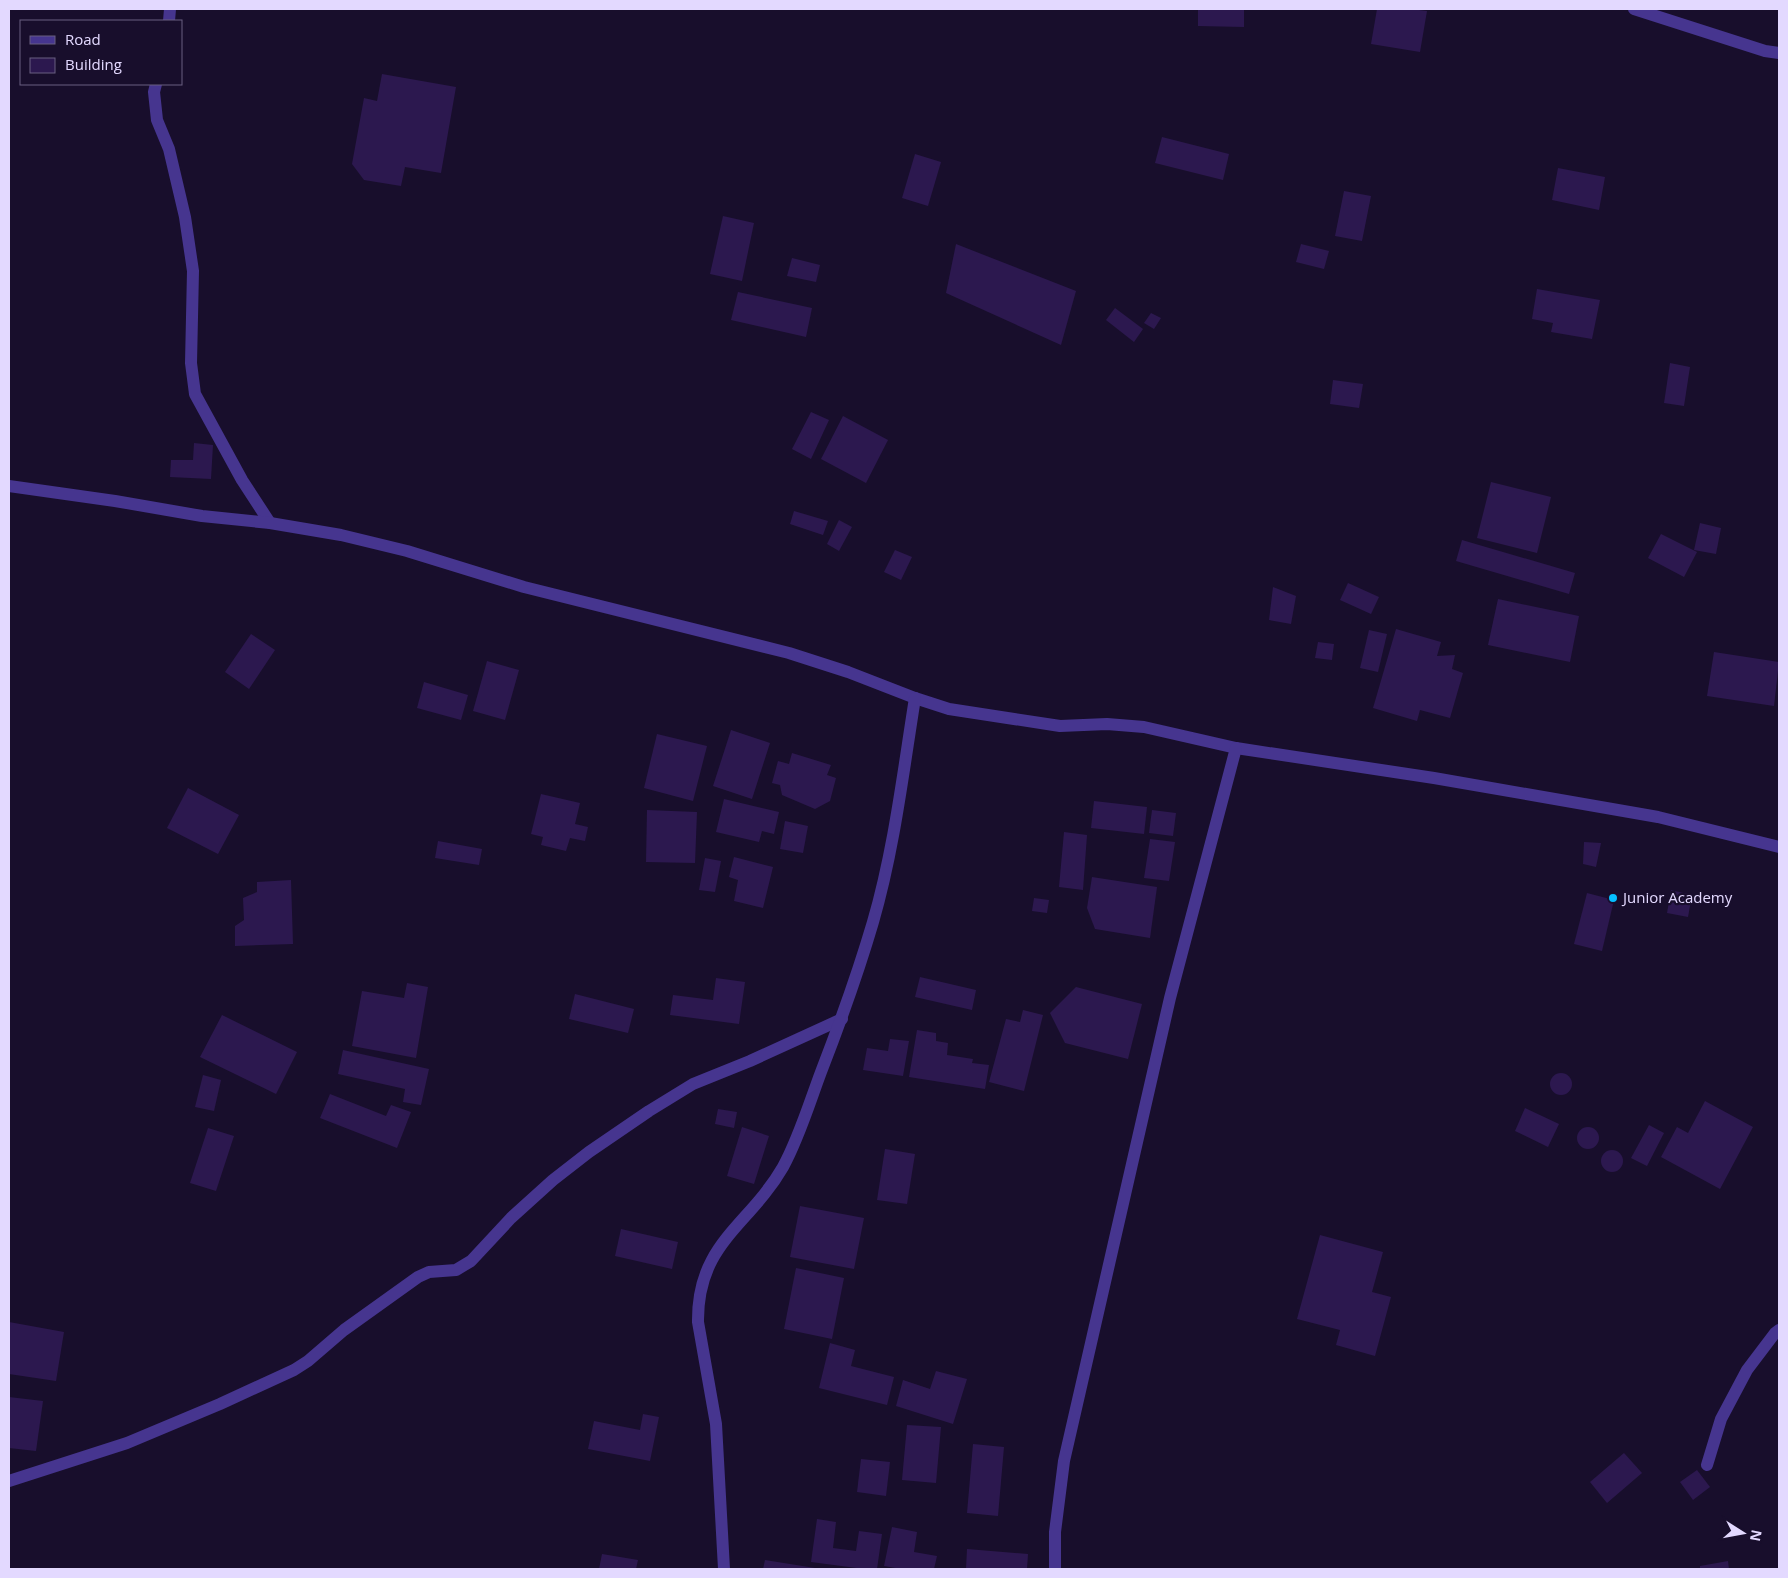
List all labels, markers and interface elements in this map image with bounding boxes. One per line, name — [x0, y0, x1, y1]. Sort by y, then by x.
legend — [20, 20, 182, 85]
text: Road — [65, 29, 101, 49]
text: Building — [65, 54, 122, 74]
place label: Junior Academy — [1621, 887, 1733, 907]
marker: Junior Academy — [1607, 892, 1619, 904]
north arrow — [1718, 1508, 1768, 1558]
text: N — [1746, 1528, 1767, 1543]

